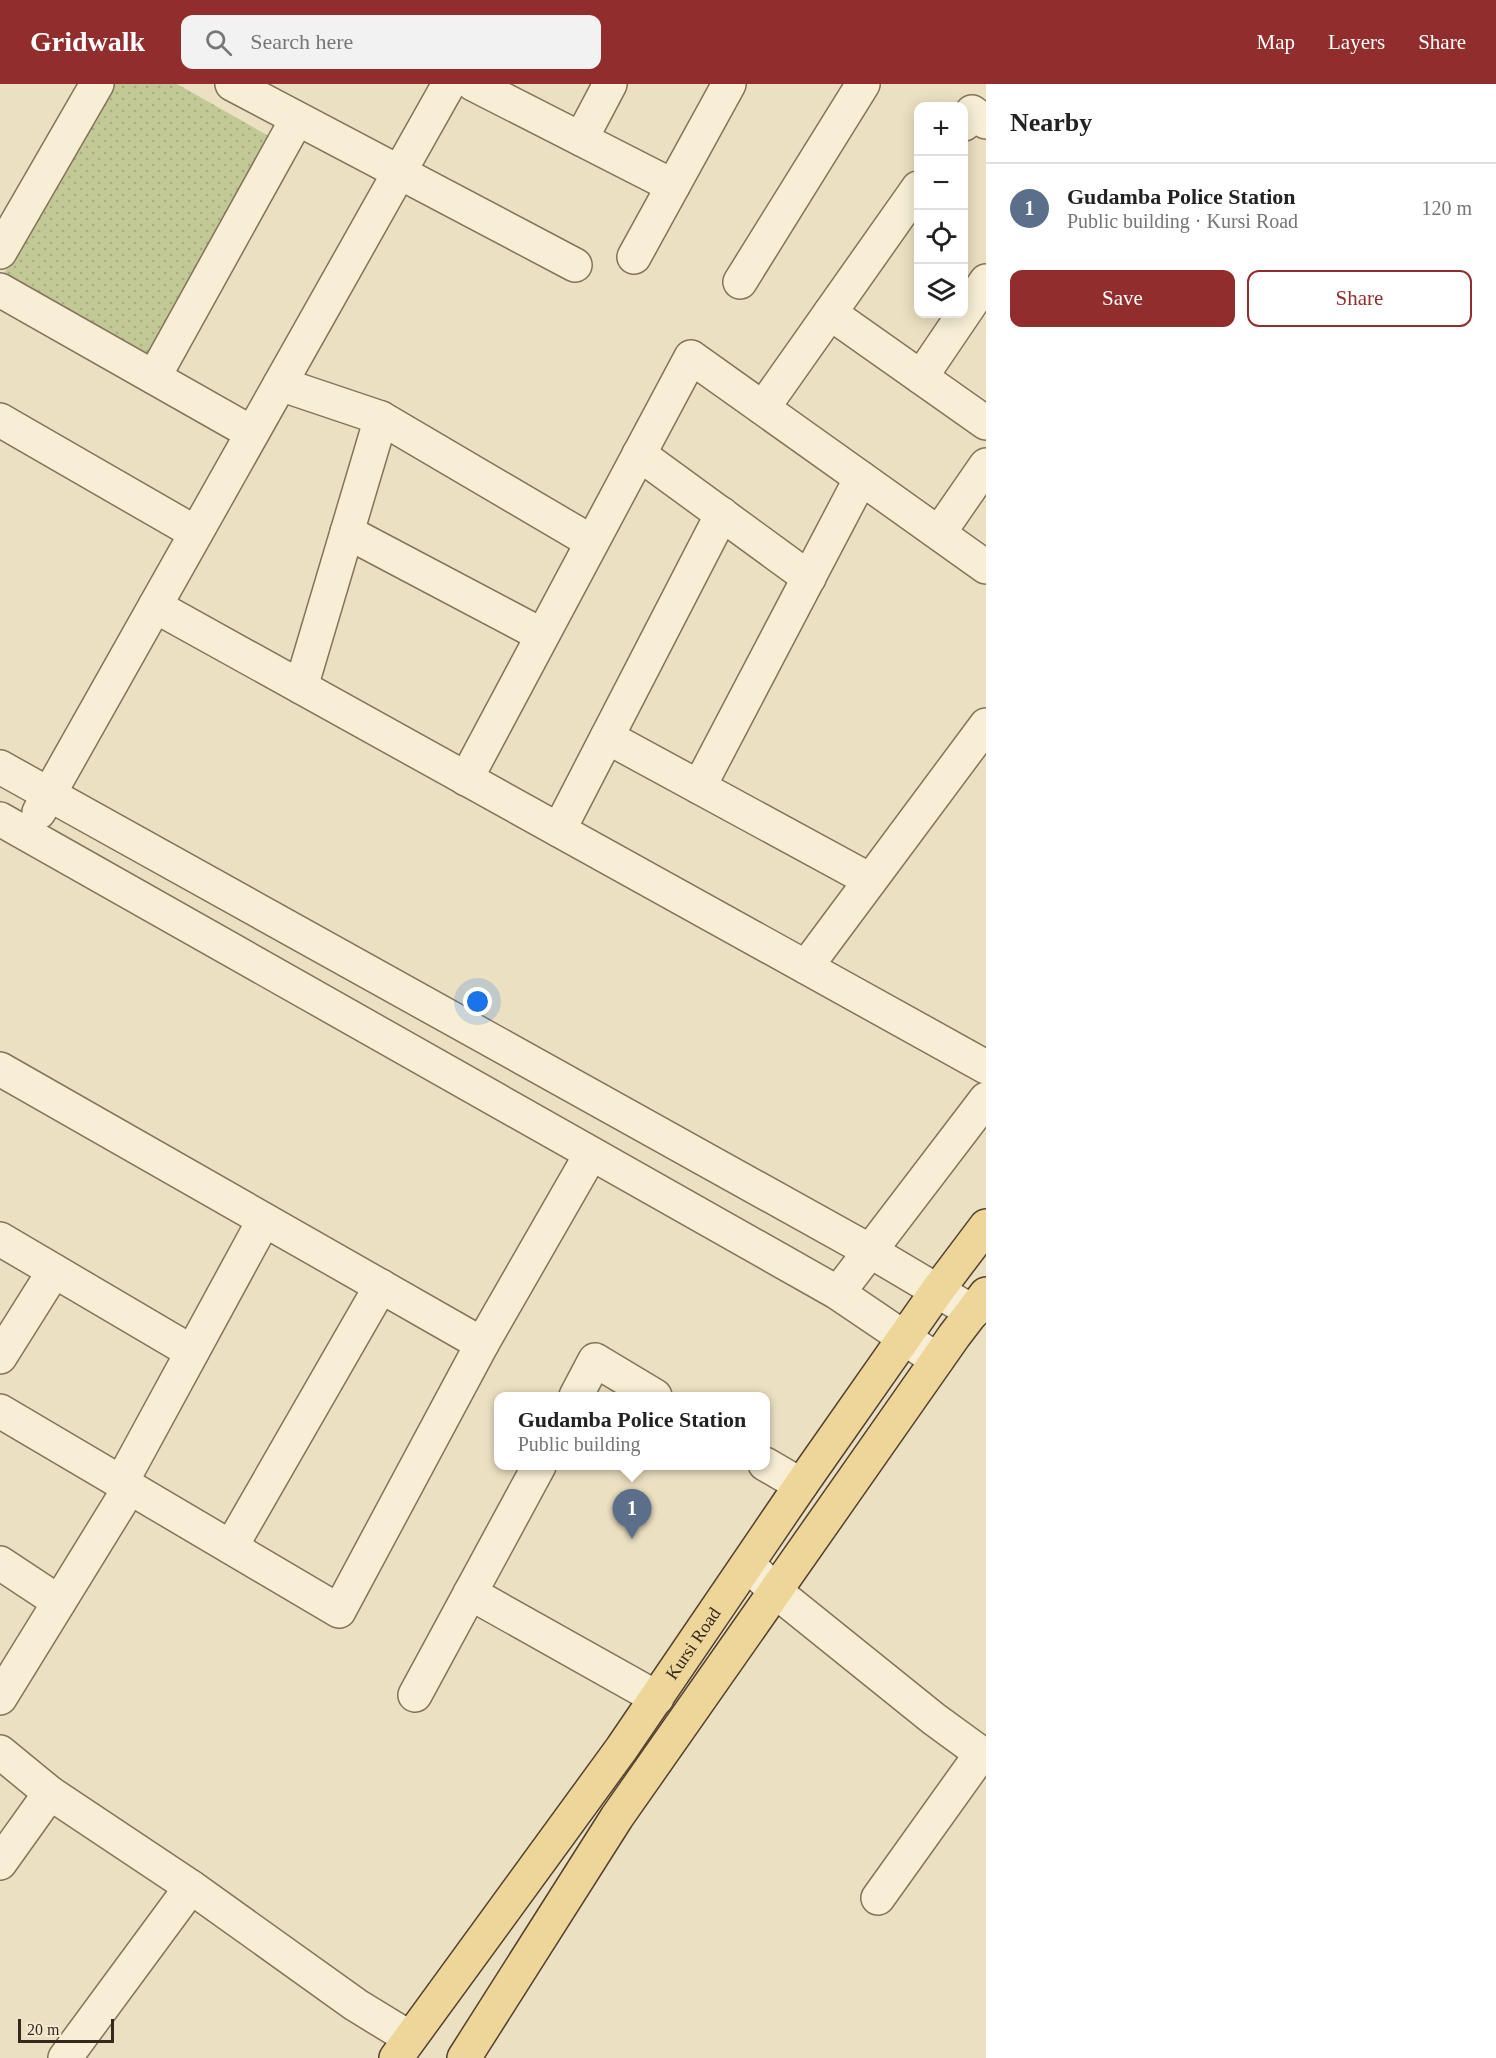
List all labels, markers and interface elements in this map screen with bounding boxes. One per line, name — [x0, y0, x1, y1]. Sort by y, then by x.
search box — [181, 15, 601, 69]
text: Gridwalk — [30, 26, 145, 57]
icon: search — [202, 26, 235, 59]
text: Search here — [250, 29, 353, 54]
text: Map — [1257, 30, 1295, 54]
text: Layers — [1328, 30, 1385, 54]
text: Share — [1418, 30, 1466, 54]
map controls — [914, 102, 968, 318]
button: + — [914, 102, 968, 156]
text: Nearby — [1010, 108, 1092, 137]
button: − — [914, 156, 968, 210]
text: Gudamba Police Station — [1067, 184, 1296, 209]
text: 1 — [1025, 197, 1035, 219]
text: 120 m — [1421, 197, 1472, 219]
button: locate — [914, 210, 968, 264]
text: Public building · Kursi Road — [1067, 210, 1298, 232]
button: layers — [914, 264, 968, 318]
button: Save — [1010, 270, 1235, 327]
button: Share — [1247, 270, 1472, 327]
your location — [463, 987, 492, 1016]
popup — [494, 1392, 770, 1470]
text: Gudamba Police Station — [518, 1407, 746, 1432]
text: Public building — [518, 1433, 641, 1455]
pin: 1 — [612, 1490, 652, 1539]
street label: Kursi Road — [662, 1604, 725, 1683]
scale bar — [18, 2016, 114, 2044]
text: 20 m — [27, 2021, 59, 2038]

